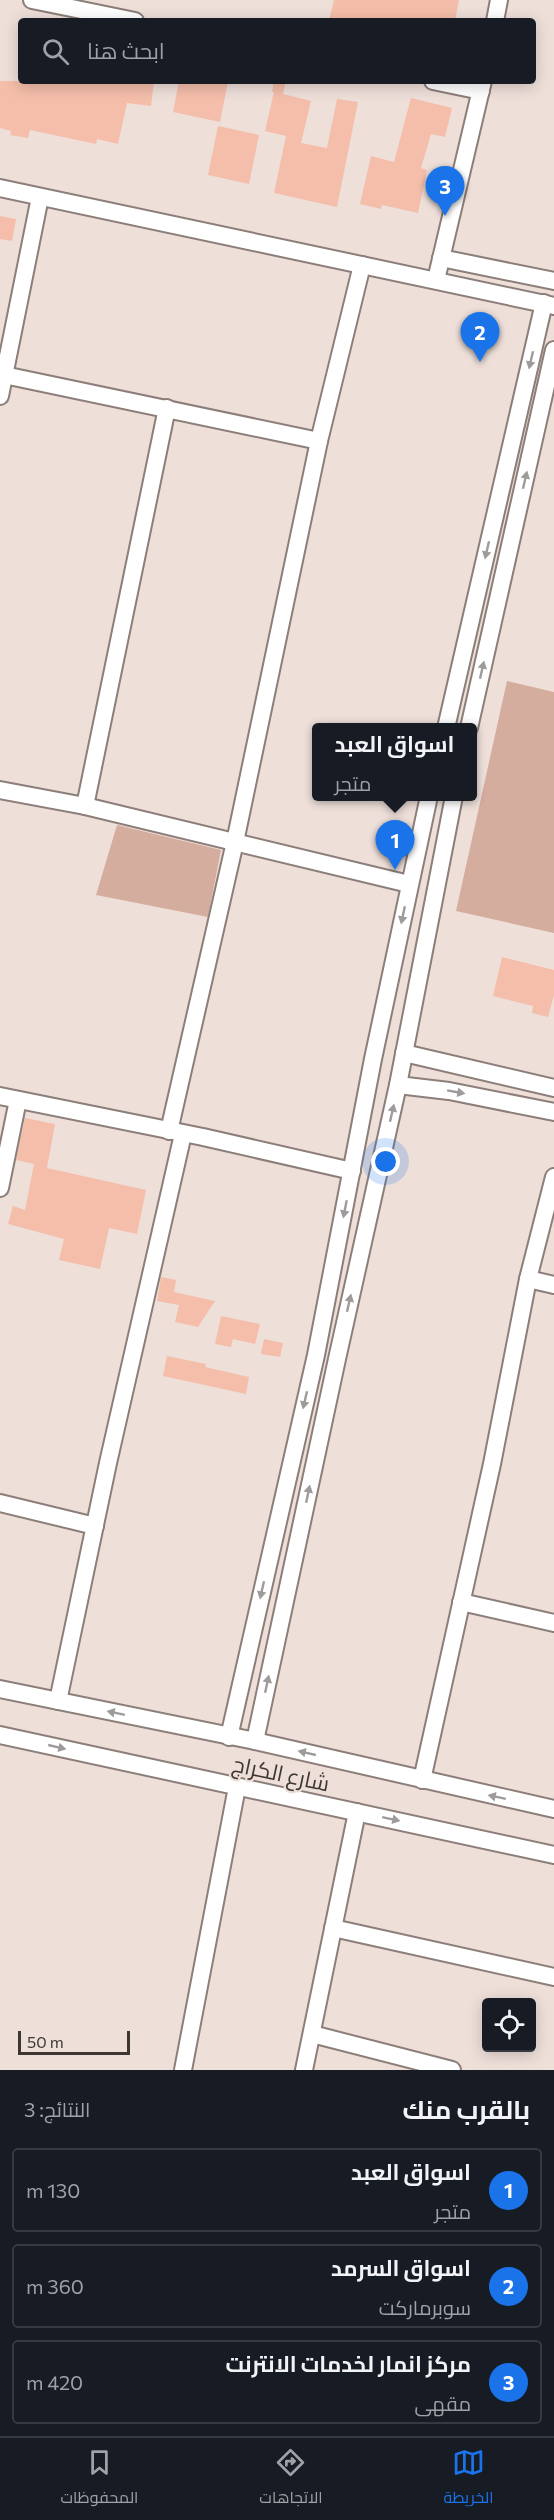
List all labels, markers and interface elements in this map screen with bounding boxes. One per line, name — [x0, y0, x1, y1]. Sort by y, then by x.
search box — [18, 18, 536, 84]
icon: search — [39, 35, 72, 68]
text: ابحث هنا — [87, 37, 165, 64]
pin: 3 — [426, 166, 464, 216]
pin: 2 — [460, 312, 500, 362]
one-way arrow — [525, 351, 535, 370]
one-way arrow — [521, 470, 530, 489]
one-way arrow — [481, 541, 491, 560]
one-way arrow — [478, 661, 487, 680]
popup — [312, 723, 477, 801]
text: اسواق العبد — [335, 730, 454, 757]
text: متجر — [335, 771, 371, 795]
pin: 1 — [376, 820, 414, 870]
one-way arrow — [398, 906, 407, 925]
one-way arrow — [447, 1088, 466, 1097]
one-way arrow — [388, 1103, 397, 1122]
your location — [371, 1147, 400, 1176]
one-way arrow — [340, 1200, 349, 1219]
one-way arrow — [345, 1294, 355, 1312]
one-way arrow — [300, 1391, 310, 1410]
one-way arrow — [304, 1484, 313, 1503]
one-way arrow — [257, 1581, 266, 1600]
one-way arrow — [263, 1675, 272, 1694]
one-way arrow — [106, 1708, 125, 1717]
one-way arrow — [48, 1743, 66, 1753]
one-way arrow — [298, 1748, 316, 1758]
street label: شارع الكراج — [230, 1750, 332, 1798]
one-way arrow — [487, 1792, 506, 1801]
one-way arrow — [382, 1815, 401, 1825]
map controls — [482, 1998, 536, 2052]
button: locate — [482, 1998, 536, 2052]
scale bar — [18, 2028, 130, 2056]
text: 50 m — [27, 2032, 64, 2051]
text: بالقرب منك — [402, 2093, 530, 2124]
text: النتائج: 3 — [24, 2097, 90, 2121]
text: اسواق العبد — [351, 2158, 471, 2185]
text: 130 m — [26, 2178, 80, 2202]
text: 1 — [504, 2178, 513, 2202]
text: متجر — [434, 2199, 471, 2223]
text: اسواق السرمد — [331, 2254, 471, 2281]
text: 360 m — [26, 2274, 84, 2298]
text: 2 — [503, 2274, 514, 2298]
text: سوبرماركت — [379, 2295, 471, 2319]
text: مركز انمار لخدمات الانترنت — [225, 2350, 471, 2377]
text: 420 m — [26, 2370, 83, 2394]
text: 3 — [503, 2370, 514, 2394]
text: مقهى — [415, 2391, 471, 2415]
tab: المحفوظات — [60, 2446, 138, 2512]
tab: الاتجاهات — [259, 2446, 323, 2512]
tab: الخريطة — [444, 2446, 494, 2512]

